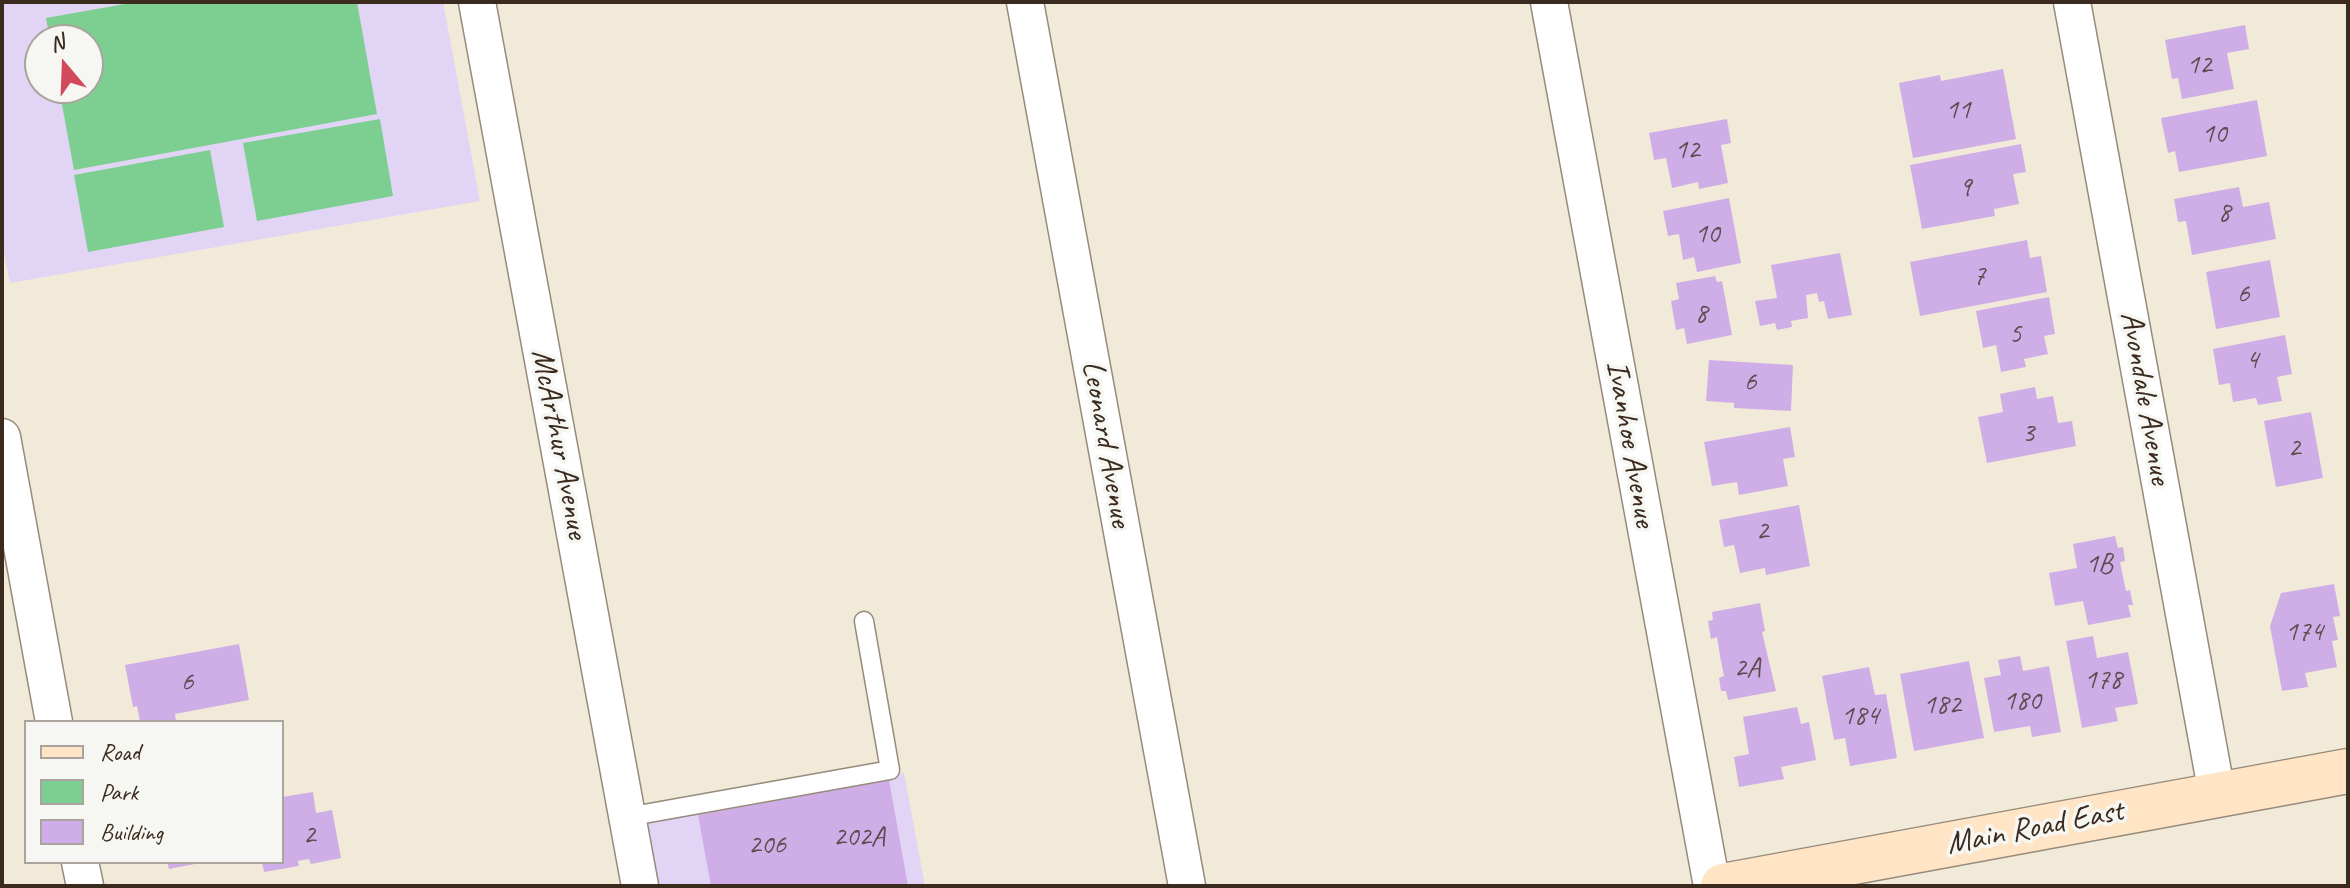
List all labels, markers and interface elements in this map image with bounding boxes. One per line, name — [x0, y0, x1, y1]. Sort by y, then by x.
north arrow — [24, 24, 104, 104]
text: N — [46, 28, 68, 59]
house number: 12 — [2186, 49, 2212, 83]
house number: 11 — [1945, 94, 1971, 128]
house number: 10 — [2201, 118, 2227, 152]
house number: 12 — [1674, 134, 1700, 168]
house number: 9 — [1959, 172, 1971, 206]
house number: 8 — [2218, 197, 2230, 231]
house number: 10 — [1694, 218, 1720, 252]
house number: 7 — [1973, 260, 1985, 294]
house number: 6 — [2237, 278, 2249, 312]
house number: 8 — [1695, 298, 1707, 332]
street label: Avondale Avenue — [2111, 309, 2179, 487]
house number: 5 — [2009, 318, 2021, 352]
house number: 4 — [2246, 344, 2258, 378]
street label: McArthur Avenue — [522, 346, 596, 542]
street label: Leonard Avenue — [1072, 358, 1140, 530]
street label: Ivanhoe Avenue — [1596, 358, 1664, 530]
house number: 6 — [1744, 366, 1756, 400]
house number: 3 — [2022, 417, 2034, 451]
house number: 2 — [2288, 432, 2300, 466]
house number: 2 — [1756, 515, 1768, 549]
house number: 1B — [2085, 548, 2113, 582]
house number: 174 — [2285, 616, 2323, 650]
house number: 2A — [1734, 652, 1760, 686]
house number: 178 — [2084, 664, 2122, 698]
house number: 6 — [181, 666, 193, 700]
house number: 180 — [2003, 685, 2041, 719]
house number: 182 — [1923, 689, 1961, 723]
house number: 184 — [1841, 700, 1879, 734]
legend — [24, 720, 284, 864]
text: Road — [100, 737, 140, 767]
text: Park — [100, 777, 138, 807]
street label: Main Road East — [1944, 792, 2126, 864]
text: Building — [100, 817, 163, 847]
house number: 2 — [303, 819, 315, 853]
house number: 202A — [833, 821, 885, 855]
house number: 206 — [748, 829, 786, 863]

